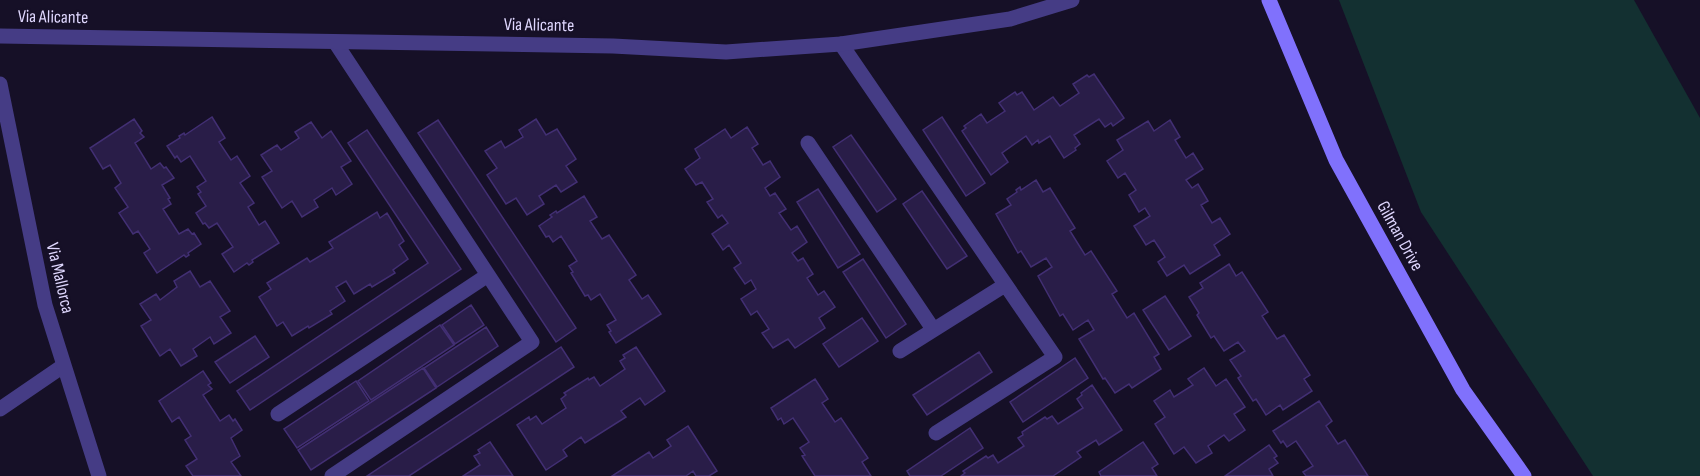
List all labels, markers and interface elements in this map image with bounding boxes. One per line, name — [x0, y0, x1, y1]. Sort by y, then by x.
street label: Via Alicante — [18, 6, 88, 28]
street label: Via Alicante — [504, 14, 574, 36]
street label: Gilman Drive — [1372, 198, 1428, 274]
street label: Via Mallorca — [42, 241, 78, 315]

